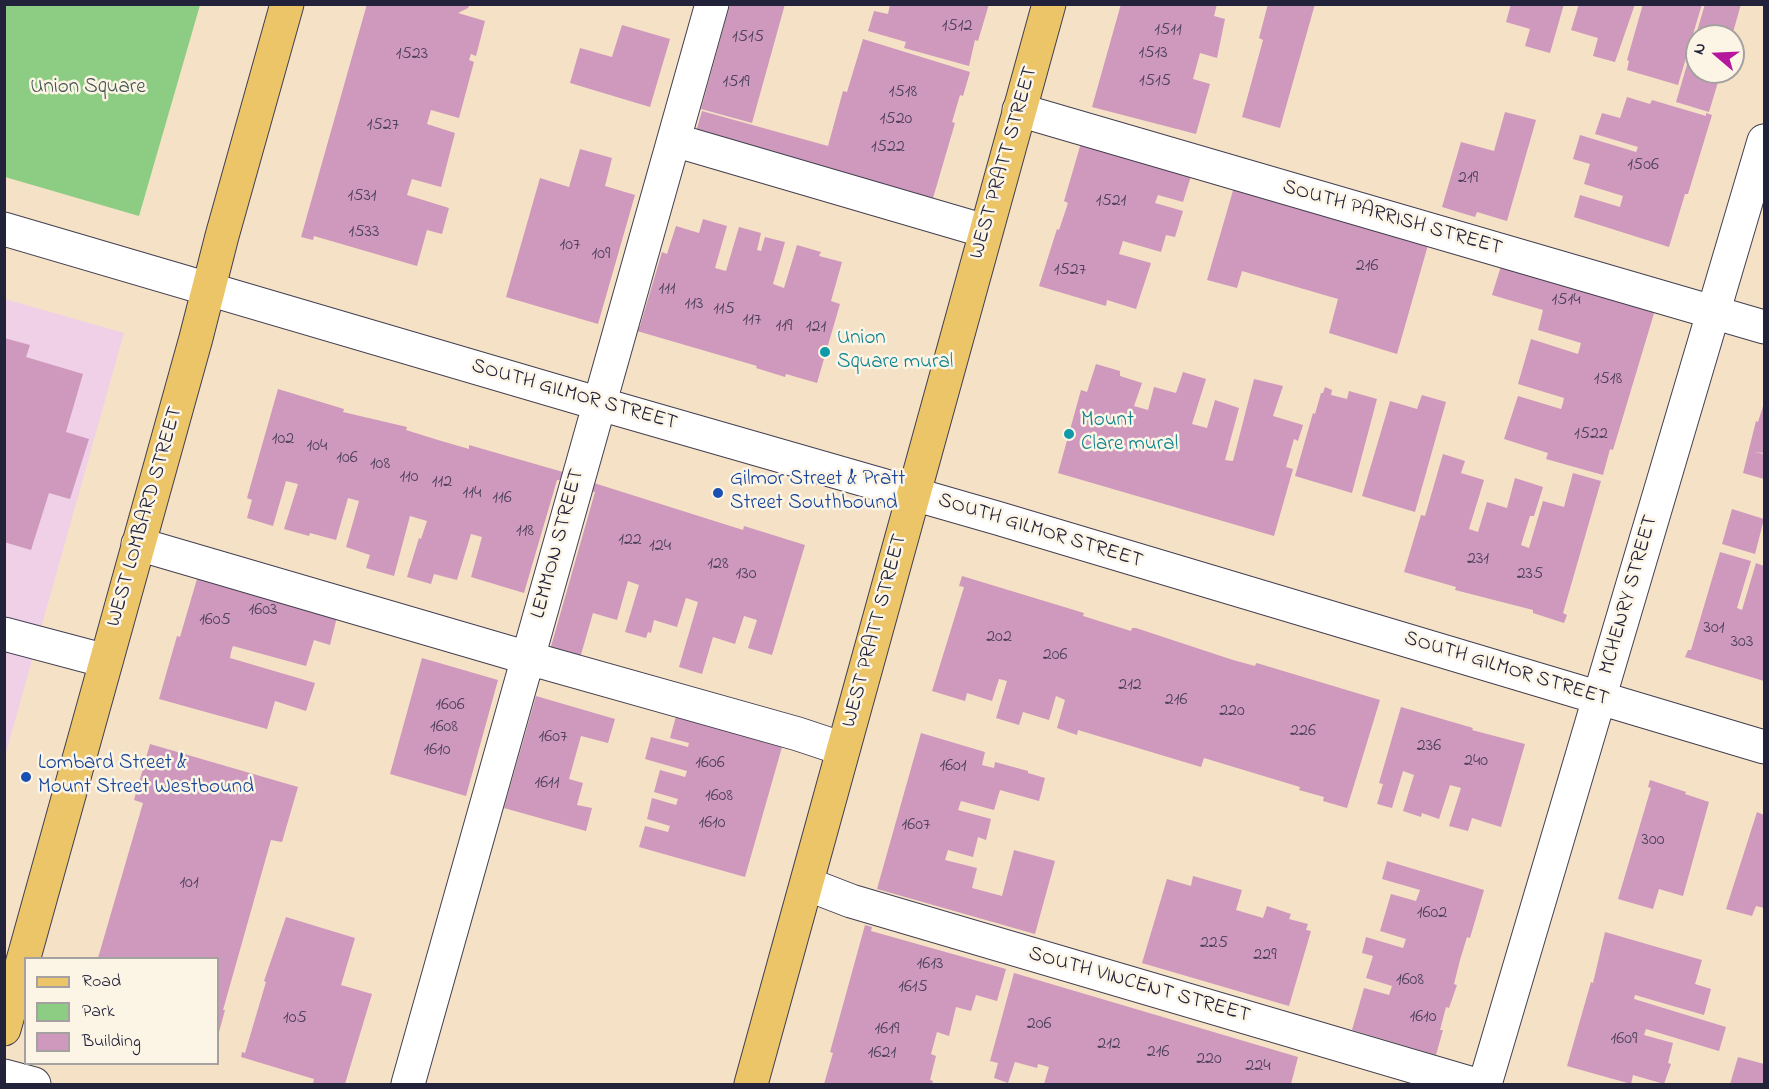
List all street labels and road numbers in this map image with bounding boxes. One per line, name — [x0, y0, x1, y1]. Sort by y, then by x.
street label: WEST PRATT STREET — [965, 64, 1045, 262]
street label: SOUTH PARRISH STREET — [1279, 176, 1505, 262]
street label: SOUTH GILMOR STREET — [468, 355, 680, 437]
street label: WEST LOMBARD STREET — [102, 404, 190, 630]
street label: LEMMON STREET — [527, 466, 591, 622]
street label: SOUTH GILMOR STREET — [935, 489, 1145, 575]
street label: MCHENRY STREET — [1595, 512, 1665, 678]
street label: WEST PRATT STREET — [838, 532, 914, 730]
street label: SOUTH GILMOR STREET — [1401, 627, 1611, 713]
street label: SOUTH VINCENT STREET — [1025, 942, 1253, 1030]

